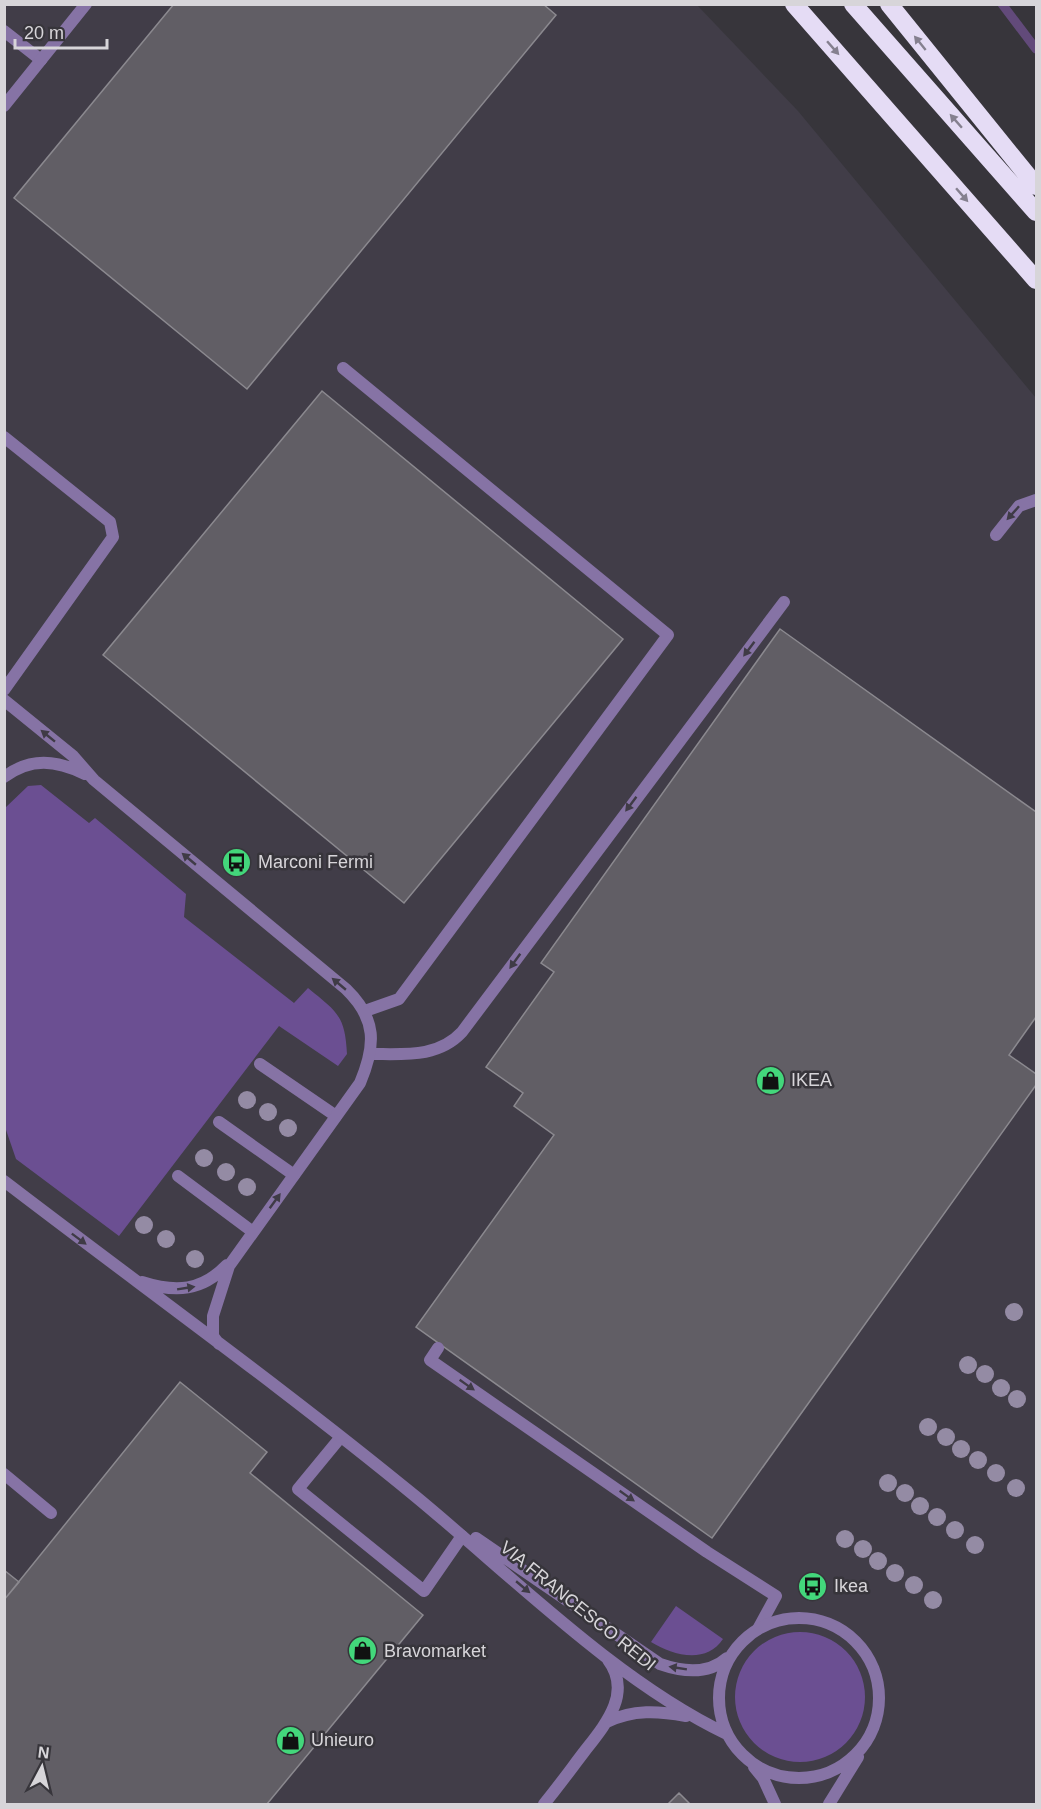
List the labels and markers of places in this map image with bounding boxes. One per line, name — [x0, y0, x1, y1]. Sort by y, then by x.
bus stop icon: Marconi Fermi — [221, 846, 253, 878]
place label: Marconi Fermi — [258, 852, 373, 872]
shop icon: IKEA — [754, 1064, 786, 1096]
place label: IKEA — [791, 1070, 832, 1090]
bus stop icon: Ikea — [797, 1570, 829, 1602]
place label: Ikea — [834, 1576, 869, 1596]
shop icon: Bravomarket — [347, 1635, 379, 1667]
place label: Bravomarket — [384, 1641, 486, 1661]
shop icon: Unieuro — [274, 1724, 306, 1756]
place label: Unieuro — [311, 1730, 374, 1750]

